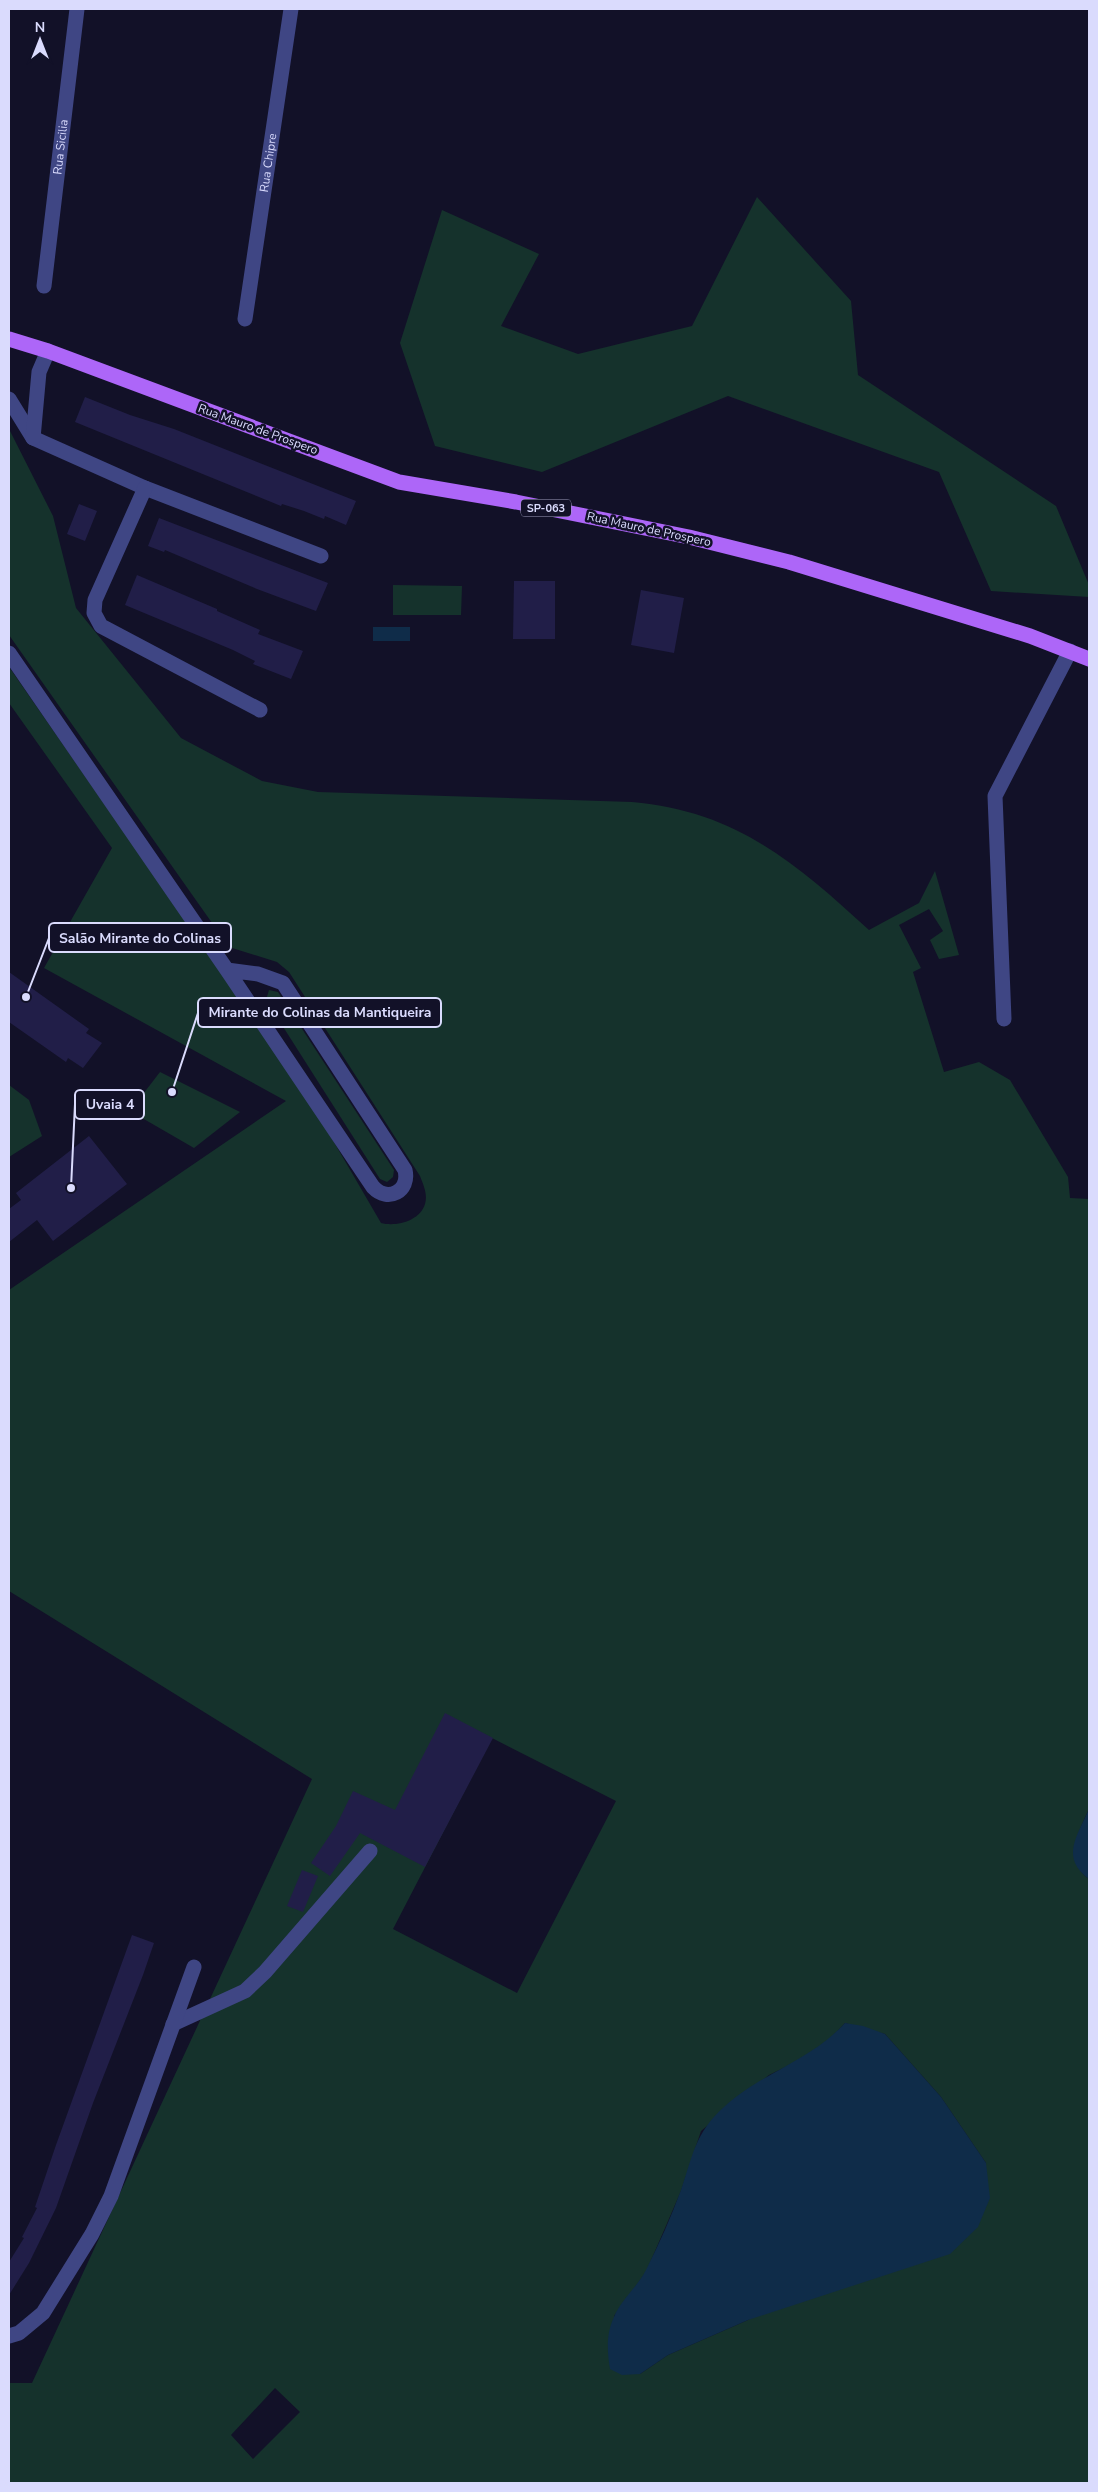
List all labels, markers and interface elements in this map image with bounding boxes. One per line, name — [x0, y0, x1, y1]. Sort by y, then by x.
north arrow — [15, 15, 65, 65]
text: N — [35, 18, 45, 37]
street label: Rua Sicilia — [49, 118, 72, 175]
street label: Rua Chipre — [256, 132, 280, 193]
street label: Rua Mauro de Prospero — [196, 400, 320, 458]
road number: SP-063 — [521, 499, 571, 516]
street label: Rua Mauro de Prospero — [586, 508, 713, 550]
callout: Salão Mirante do Colinas — [49, 923, 231, 952]
text: Salão Mirante do Colinas — [59, 929, 221, 948]
callout: Mirante do Colinas da Mantiqueira — [198, 998, 441, 1027]
text: Mirante do Colinas da Mantiqueira — [208, 1003, 432, 1022]
callout: Uvaia 4 — [75, 1090, 144, 1119]
text: Uvaia 4 — [86, 1095, 135, 1114]

